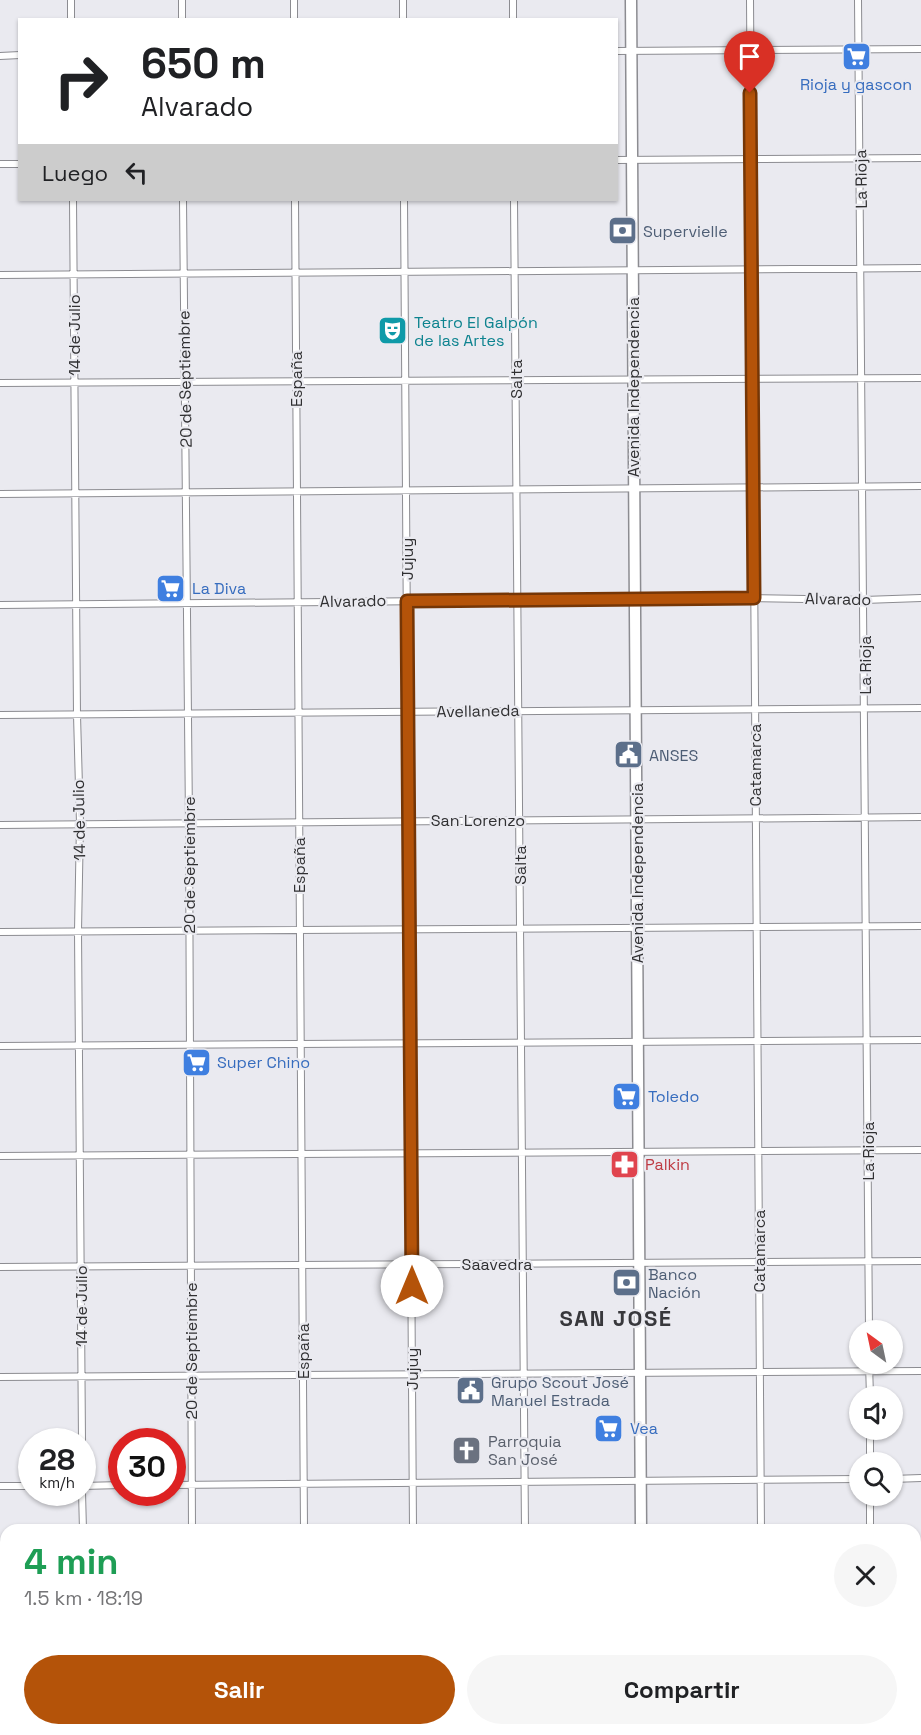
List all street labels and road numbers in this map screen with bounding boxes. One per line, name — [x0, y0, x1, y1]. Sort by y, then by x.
street label: La Rioja — [850, 149, 872, 209]
street label: 14 de Julio — [64, 294, 85, 376]
street label: Avenida Independencia — [623, 297, 644, 477]
street label: 20 de Septiembre — [173, 310, 197, 448]
street label: España — [286, 351, 307, 407]
street label: Salta — [506, 359, 527, 399]
street label: Jujuy — [397, 538, 418, 580]
street label: Alvarado — [805, 588, 871, 610]
street label: Alvarado — [320, 590, 386, 612]
street label: La Rioja — [855, 635, 876, 695]
street label: Avellaneda — [436, 700, 520, 722]
street label: Catamarca — [745, 724, 766, 806]
street label: 14 de Julio — [68, 779, 90, 861]
street label: Avenida Independencia — [627, 783, 648, 963]
street label: 20 de Septiembre — [179, 796, 200, 934]
street label: San Lorenzo — [431, 810, 525, 831]
street label: España — [289, 837, 310, 893]
street label: Salta — [510, 845, 531, 885]
street label: La Rioja — [858, 1121, 879, 1181]
street label: Catamarca — [749, 1210, 770, 1292]
street label: Saavedra — [462, 1254, 532, 1275]
street label: 14 de Julio — [71, 1265, 92, 1347]
street label: 20 de Septiembre — [181, 1282, 202, 1420]
street label: España — [293, 1323, 314, 1379]
street label: Jujuy — [402, 1348, 423, 1390]

